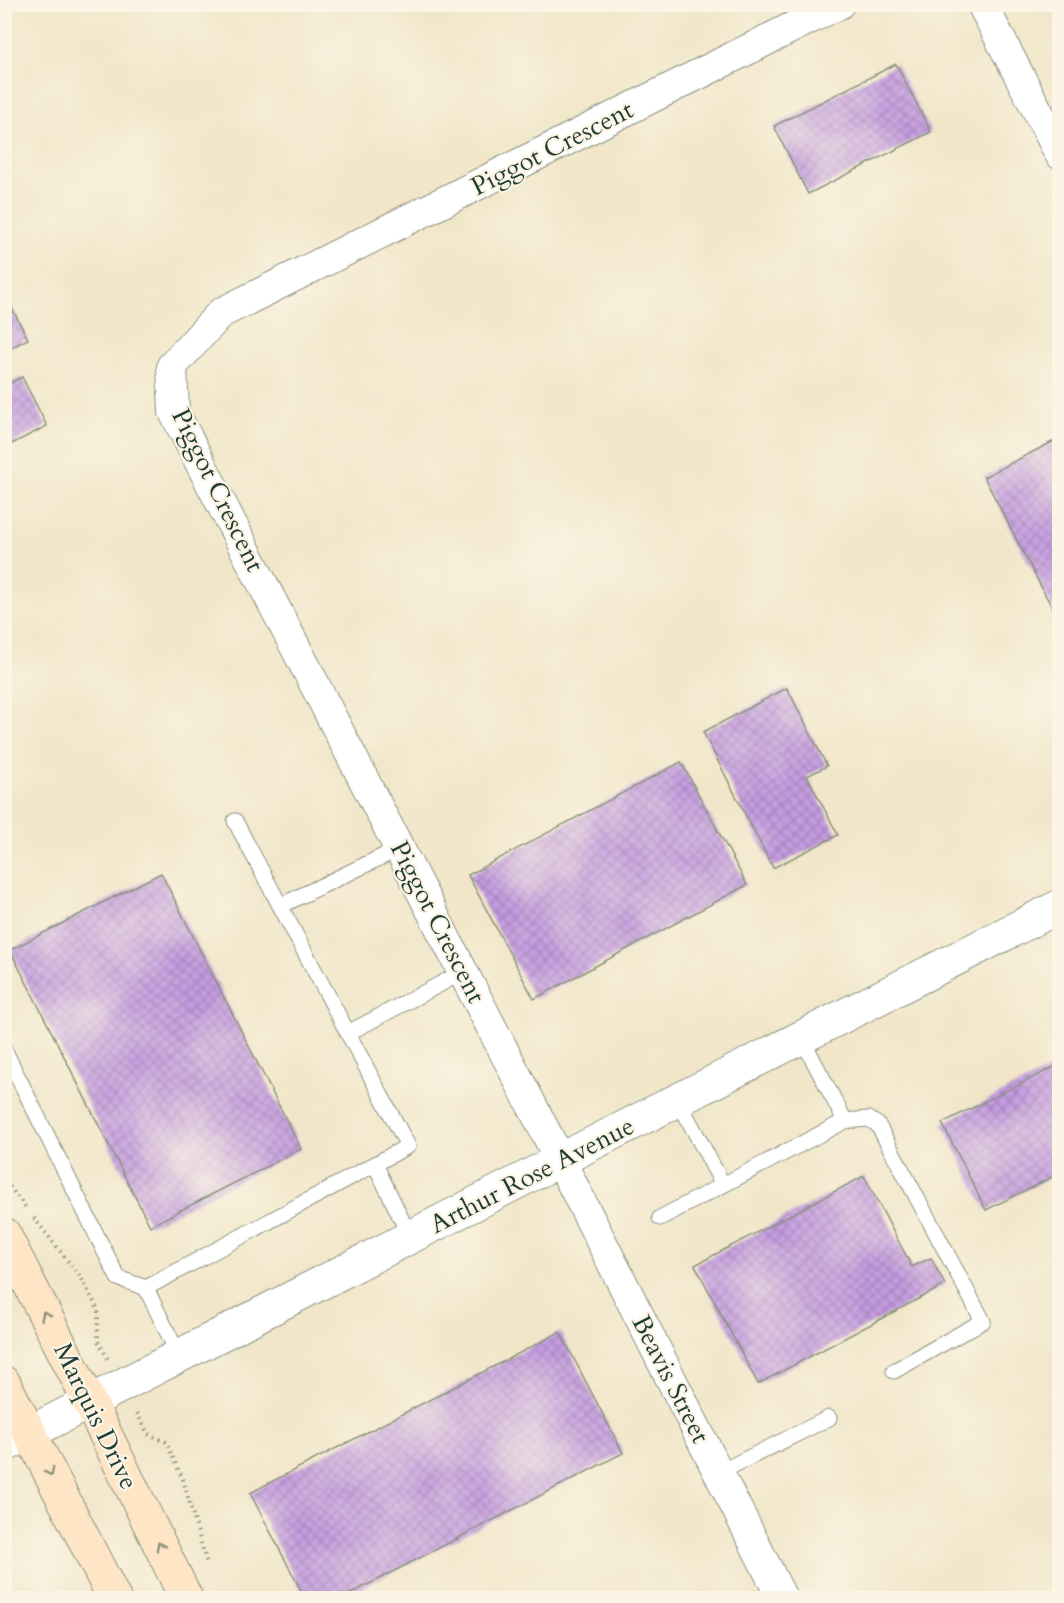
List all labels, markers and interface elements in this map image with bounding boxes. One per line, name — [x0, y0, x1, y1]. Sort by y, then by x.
street label: Piggot Crescent — [465, 92, 639, 204]
street label: Piggot Crescent — [163, 403, 273, 577]
street label: Piggot Crescent — [382, 835, 494, 1009]
street label: Arthur Rose Avenue — [424, 1108, 640, 1242]
street label: Beavis Street — [624, 1309, 718, 1449]
one-way arrow — [41, 1310, 53, 1321]
street label: Marquis Drive — [45, 1337, 147, 1495]
one-way arrow — [43, 1466, 54, 1477]
one-way arrow — [156, 1542, 167, 1552]

